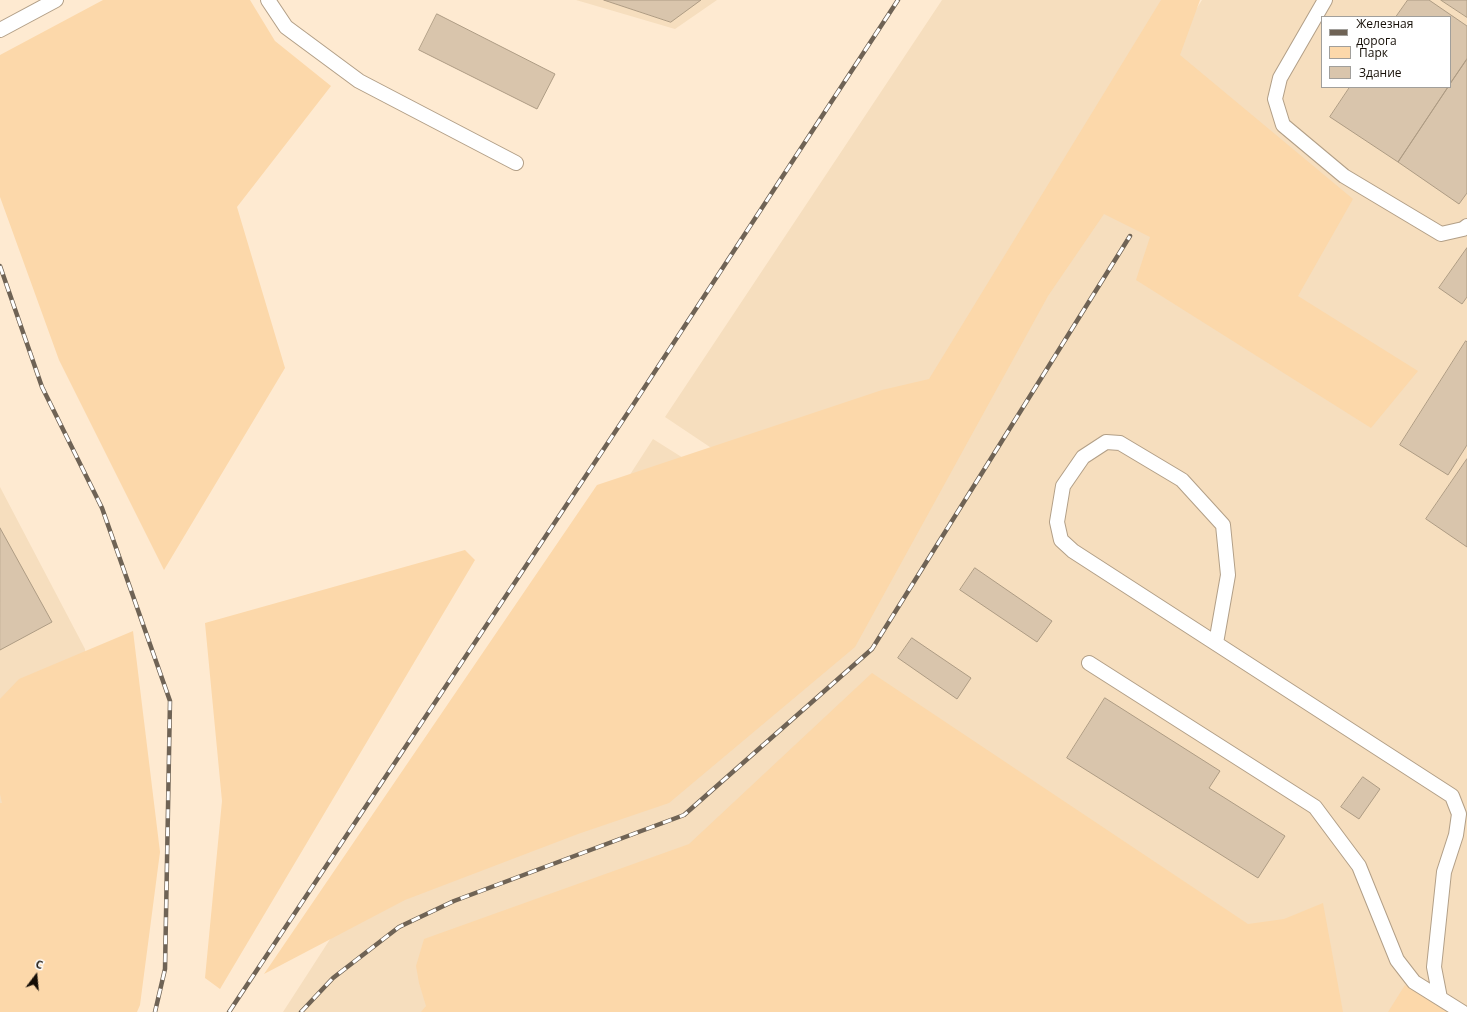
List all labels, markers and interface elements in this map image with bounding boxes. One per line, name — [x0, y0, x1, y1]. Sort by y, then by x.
text: Железная дорога — [1356, 15, 1413, 49]
legend — [1321, 16, 1451, 88]
text: Парк — [1359, 44, 1388, 61]
text: Здание — [1359, 64, 1402, 81]
north arrow — [16, 956, 56, 996]
text: С — [34, 956, 45, 972]

